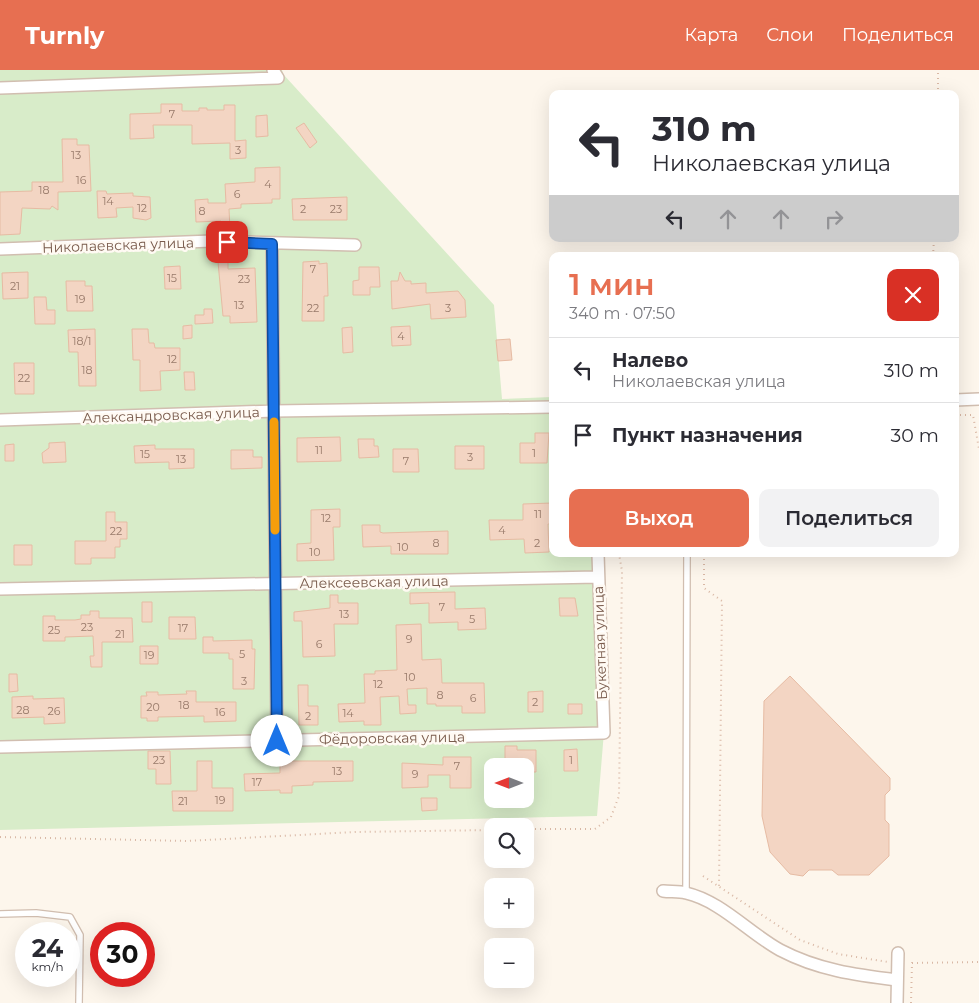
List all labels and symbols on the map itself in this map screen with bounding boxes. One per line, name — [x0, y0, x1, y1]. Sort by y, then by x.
house number: 7 — [169, 107, 175, 121]
house number: 3 — [235, 143, 241, 157]
house number: 13 — [71, 148, 81, 162]
house number: 16 — [76, 173, 87, 187]
house number: 4 — [264, 177, 272, 191]
house number: 18 — [39, 183, 50, 197]
house number: 6 — [234, 187, 241, 201]
house number: 14 — [102, 194, 114, 208]
house number: 12 — [137, 201, 147, 215]
house number: 2 — [300, 202, 306, 216]
house number: 23 — [330, 202, 342, 216]
house number: 8 — [198, 204, 206, 218]
pin — [206, 221, 248, 263]
street label: Николаевская улица — [42, 233, 194, 257]
house number: 7 — [310, 262, 316, 276]
house number: 15 — [167, 271, 177, 285]
house number: 23 — [238, 272, 250, 286]
house number: 21 — [10, 279, 20, 293]
house number: 19 — [75, 292, 86, 306]
house number: 13 — [234, 298, 244, 312]
house number: 22 — [307, 301, 319, 315]
house number: 3 — [445, 301, 451, 315]
house number: 4 — [397, 329, 405, 343]
house number: 18/1 — [73, 334, 91, 348]
house number: 12 — [167, 352, 177, 366]
house number: 18 — [82, 363, 93, 377]
house number: 22 — [18, 371, 30, 385]
street label: Александровская улица — [82, 403, 260, 427]
house number: 11 — [315, 443, 323, 457]
house number: 1 — [532, 446, 536, 460]
house number: 15 — [140, 447, 150, 461]
house number: 3 — [467, 450, 473, 464]
house number: 13 — [176, 452, 186, 466]
house number: 7 — [403, 454, 409, 468]
house number: 11 — [534, 507, 542, 521]
house number: 12 — [321, 511, 331, 525]
house number: 4 — [498, 523, 506, 537]
house number: 22 — [110, 524, 122, 538]
house number: 8 — [432, 536, 440, 550]
house number: 2 — [534, 536, 540, 550]
house number: 10 — [397, 540, 409, 554]
house number: 10 — [309, 545, 321, 559]
street label: Алексеевская улица — [299, 572, 449, 592]
street label: Букетная улица — [589, 586, 611, 700]
house number: 7 — [439, 600, 445, 614]
house number: 13 — [339, 607, 349, 621]
house number: 5 — [469, 612, 475, 626]
house number: 23 — [81, 620, 93, 634]
house number: 17 — [178, 621, 188, 635]
house number: 25 — [48, 623, 60, 637]
house number: 21 — [115, 627, 125, 641]
house number: 9 — [406, 632, 413, 646]
house number: 6 — [316, 637, 323, 651]
house number: 5 — [239, 647, 245, 661]
house number: 19 — [144, 648, 155, 662]
house number: 10 — [404, 670, 416, 684]
house number: 3 — [241, 674, 247, 688]
house number: 12 — [373, 677, 383, 691]
house number: 8 — [436, 688, 444, 702]
house number: 6 — [470, 691, 477, 705]
house number: 2 — [532, 695, 538, 709]
house number: 18 — [179, 698, 190, 712]
house number: 20 — [146, 700, 160, 714]
house number: 28 — [16, 703, 30, 717]
house number: 26 — [48, 704, 61, 718]
house number: 16 — [215, 705, 226, 719]
house number: 14 — [342, 706, 354, 720]
house number: 2 — [305, 709, 311, 723]
position arrow — [250, 714, 302, 766]
street label: Фёдоровская улица — [319, 728, 465, 748]
house number: 23 — [153, 753, 165, 767]
house number: 1 — [569, 753, 573, 767]
north arrow — [484, 758, 534, 808]
house number: 7 — [454, 759, 460, 773]
house number: 13 — [332, 764, 342, 778]
house number: 9 — [412, 767, 419, 781]
house number: 17 — [252, 775, 262, 789]
house number: 19 — [215, 793, 226, 807]
house number: 21 — [178, 794, 188, 808]
speed limit sign: 30 — [90, 922, 155, 987]

